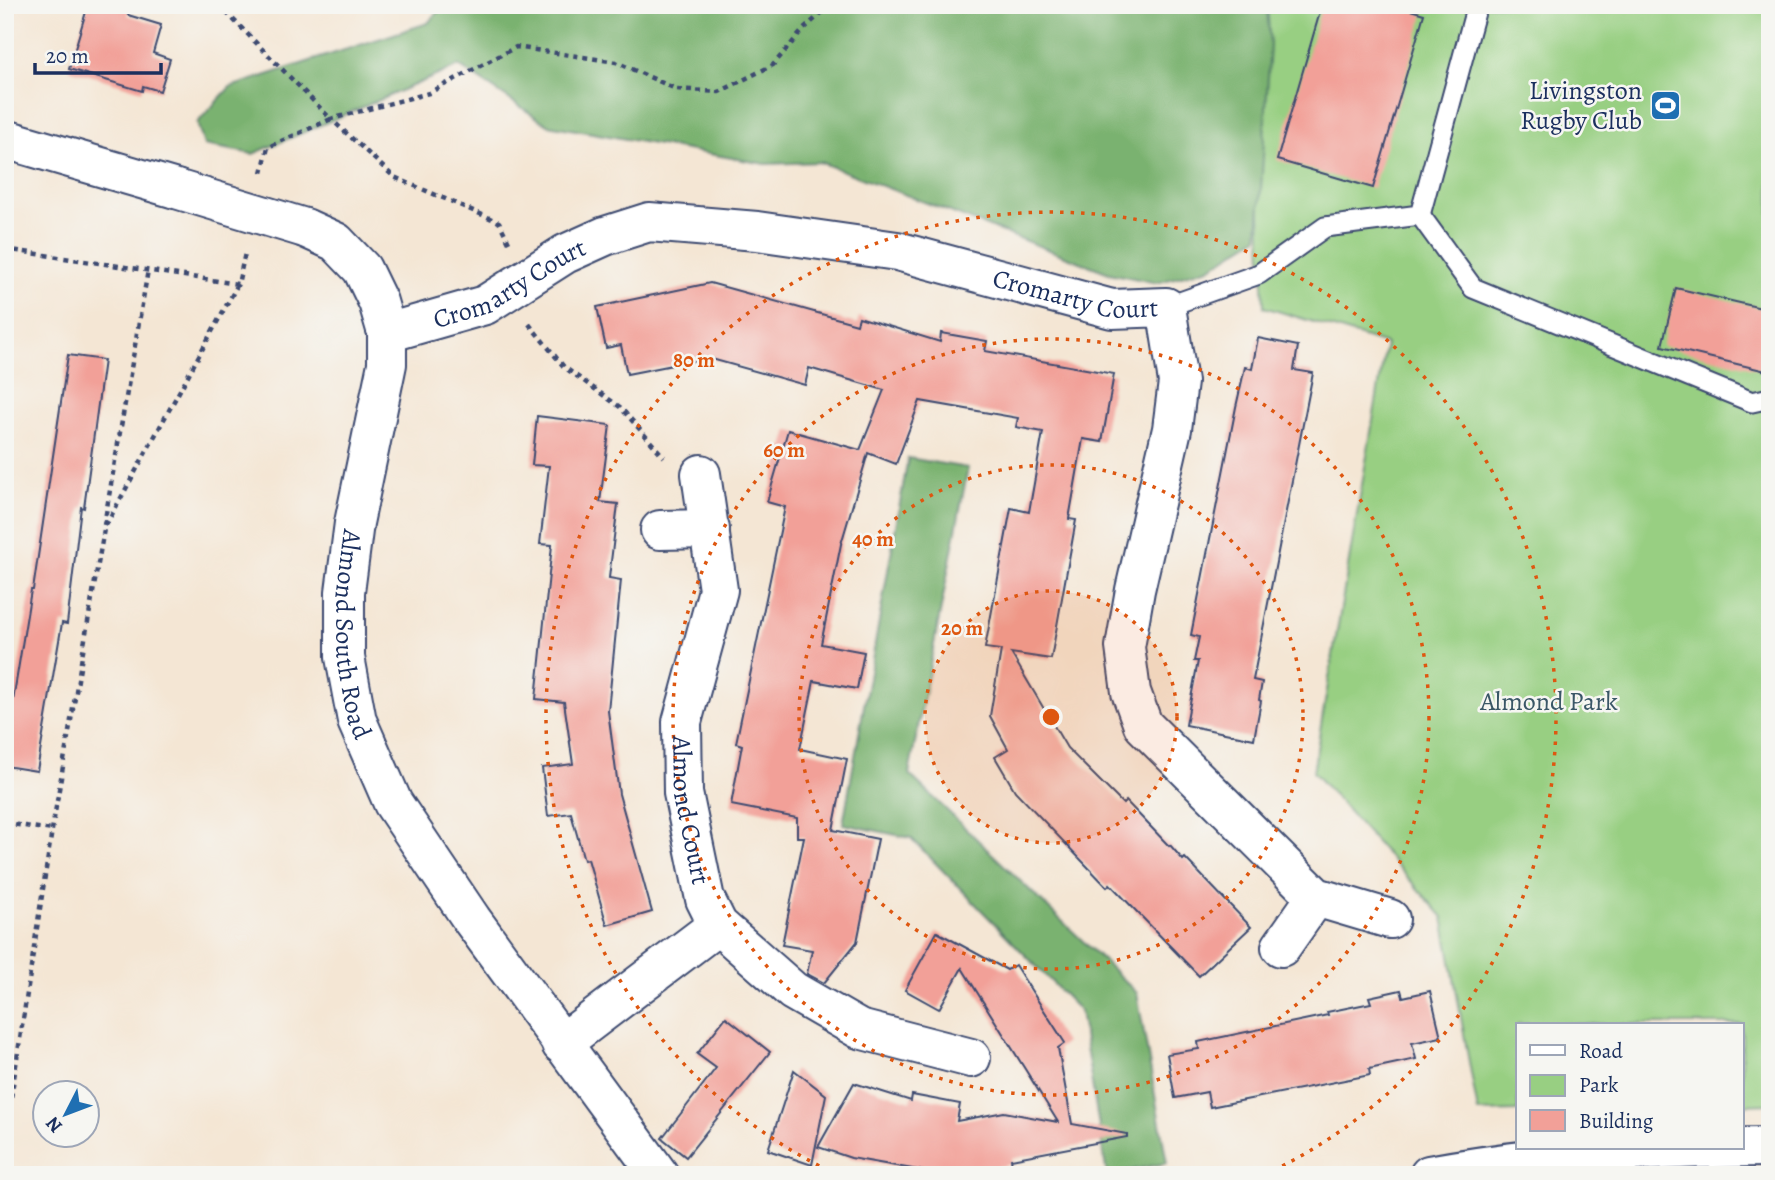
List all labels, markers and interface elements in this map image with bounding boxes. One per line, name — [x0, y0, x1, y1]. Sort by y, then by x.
scale bar — [35, 32, 161, 76]
text: 20 m — [46, 42, 89, 70]
place label: Livingston Rugby Club — [1520, 73, 1642, 138]
sports icon: Livingston Rugby Club — [1648, 88, 1682, 122]
street label: Cromarty Court — [429, 229, 591, 336]
street label: Cromarty Court — [989, 260, 1159, 326]
text: 80 m — [673, 346, 715, 374]
text: 60 m — [763, 436, 805, 464]
text: 40 m — [852, 525, 894, 553]
street label: Almond South Road — [327, 526, 380, 745]
text: 20 m — [941, 614, 983, 642]
park label: Almond Park — [1479, 684, 1618, 719]
centre of rings — [1039, 705, 1063, 729]
street label: Almond Court — [665, 735, 719, 888]
legend — [1516, 1023, 1744, 1148]
text: Road — [1579, 1037, 1623, 1065]
text: Park — [1579, 1071, 1619, 1099]
north arrow — [32, 1078, 102, 1148]
text: Building — [1579, 1107, 1654, 1135]
text: N — [40, 1111, 68, 1139]

